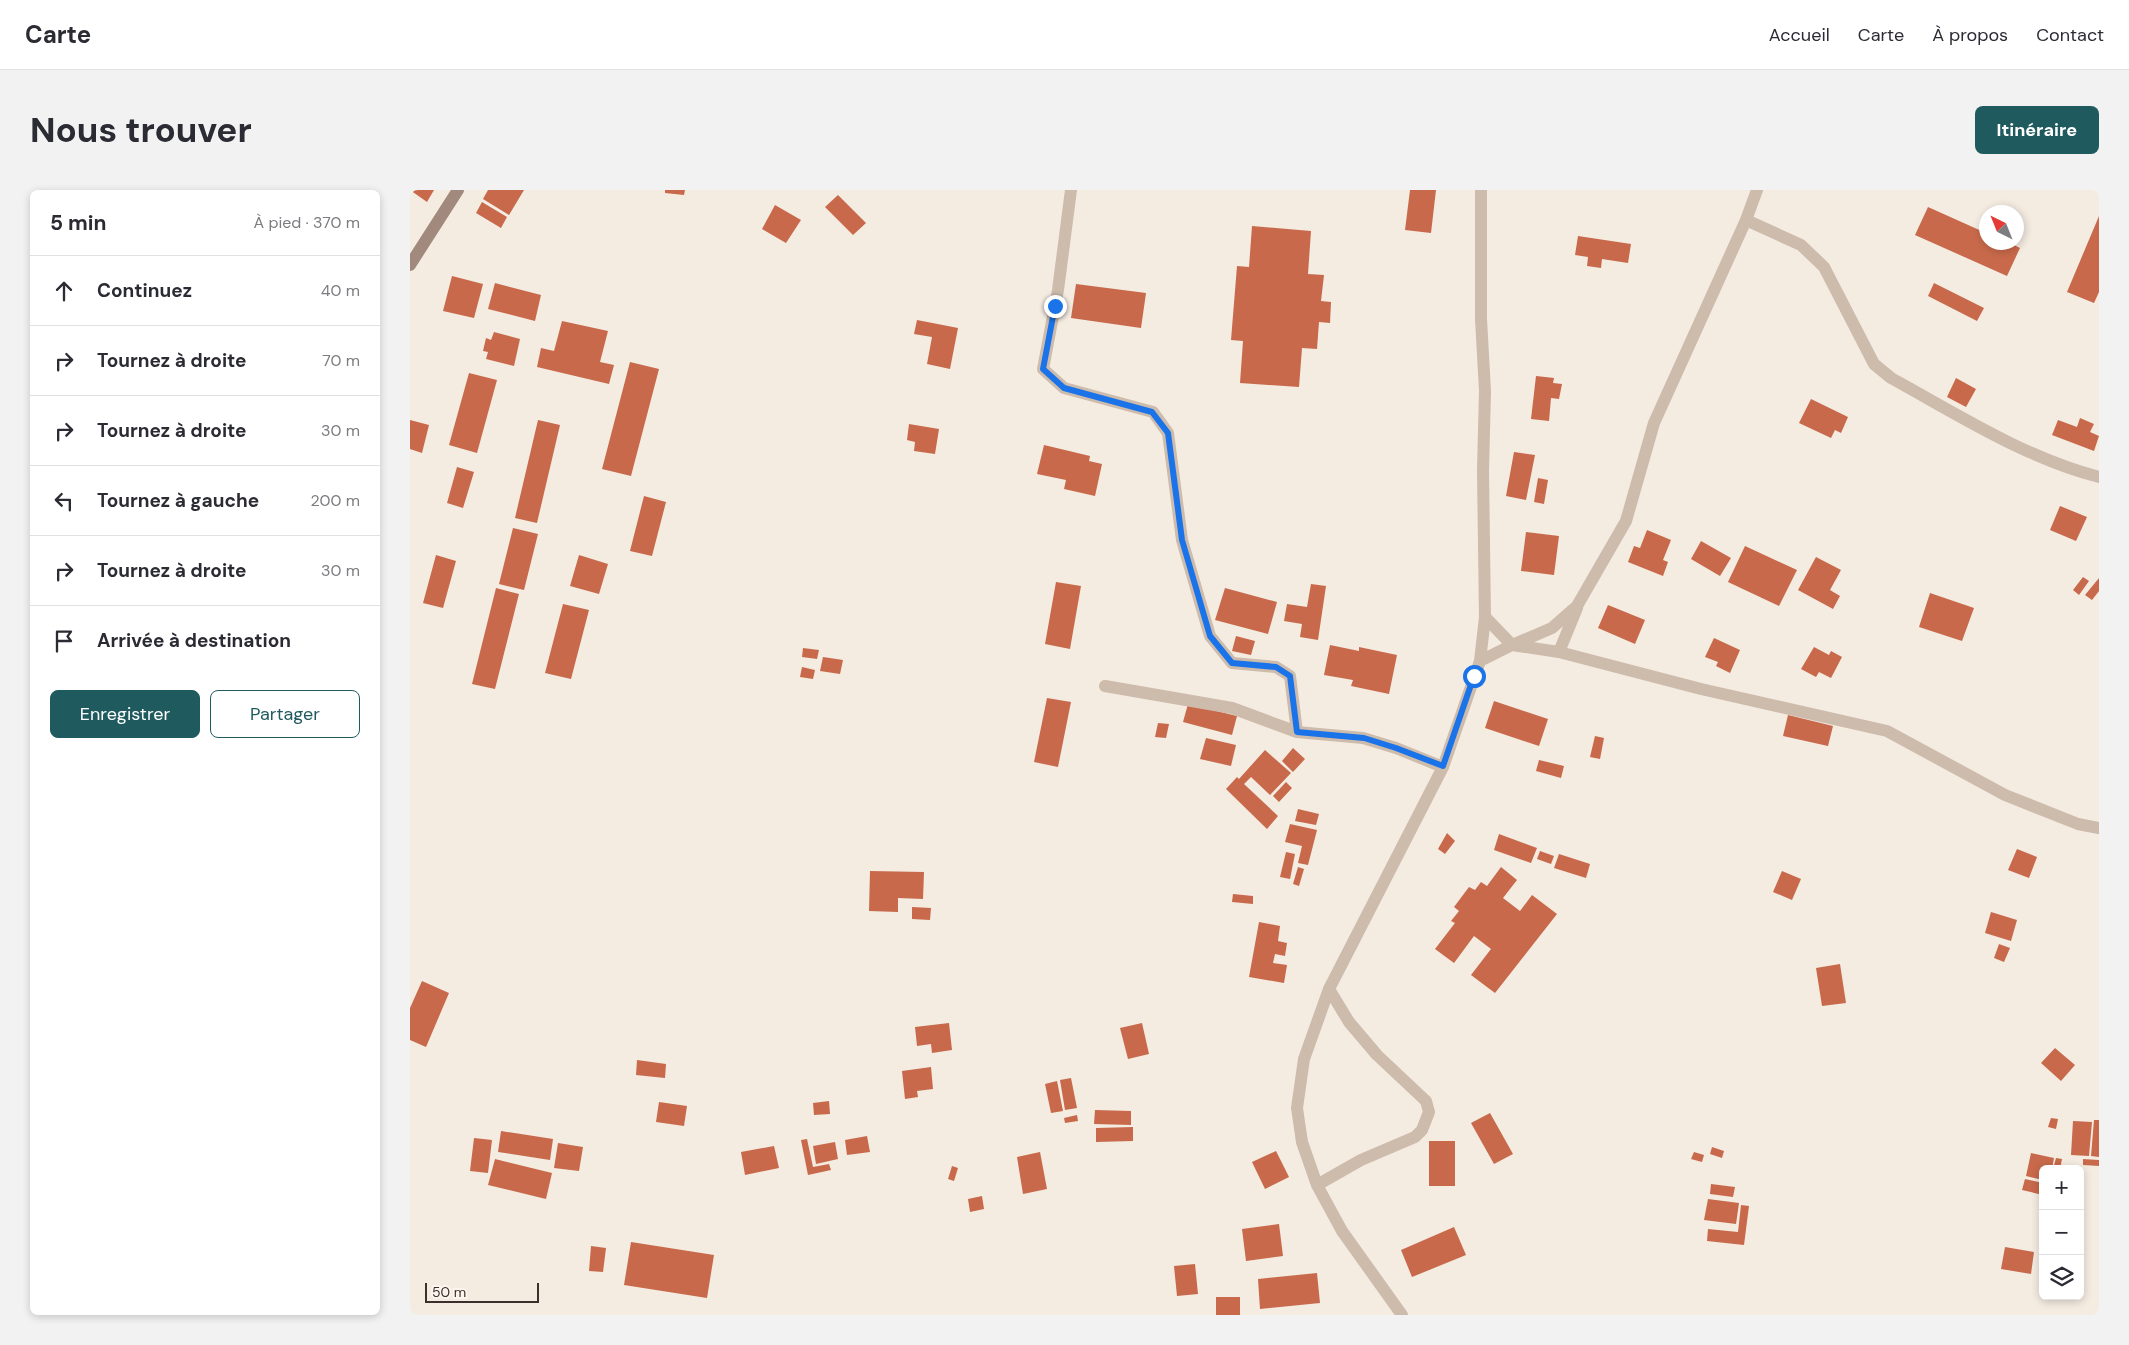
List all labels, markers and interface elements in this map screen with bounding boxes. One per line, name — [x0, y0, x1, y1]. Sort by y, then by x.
text: Carte — [25, 19, 91, 50]
text: Accueil — [1769, 23, 1830, 47]
text: Carte — [1858, 23, 1904, 47]
text: À propos — [1932, 23, 2008, 47]
text: Contact — [2036, 23, 2104, 47]
button: Itinéraire — [1975, 106, 2099, 154]
text: Nous trouver — [30, 107, 252, 153]
north arrow — [1979, 205, 2024, 250]
text: 5 min — [50, 209, 106, 237]
text: À pied · 370 m — [254, 212, 360, 233]
icon: ahead — [50, 277, 78, 305]
text: Continuez — [97, 278, 192, 303]
text: 40 m — [321, 280, 360, 301]
route end — [1044, 295, 1067, 318]
icon: right — [50, 347, 78, 375]
text: Tournez à droite — [97, 348, 247, 373]
text: 70 m — [322, 350, 360, 371]
icon: right — [50, 417, 78, 445]
text: Tournez à droite — [97, 418, 247, 443]
text: 30 m — [321, 420, 360, 441]
icon: left — [50, 487, 78, 515]
text: Tournez à gauche — [97, 488, 259, 513]
text: 200 m — [311, 490, 360, 511]
icon: right — [50, 557, 78, 585]
text: Tournez à droite — [97, 558, 247, 583]
text: 30 m — [321, 560, 360, 581]
icon: arrive — [50, 627, 78, 655]
text: Arrivée à destination — [97, 628, 291, 653]
route start — [1463, 665, 1486, 688]
button: Enregistrer — [50, 690, 200, 738]
button: Partager — [210, 690, 360, 738]
map controls — [2039, 1165, 2084, 1300]
button: + — [2039, 1165, 2084, 1210]
button: − — [2039, 1210, 2084, 1255]
button: layers — [2039, 1255, 2084, 1300]
scale bar — [425, 1280, 539, 1303]
text: 50 m — [432, 1283, 466, 1301]

